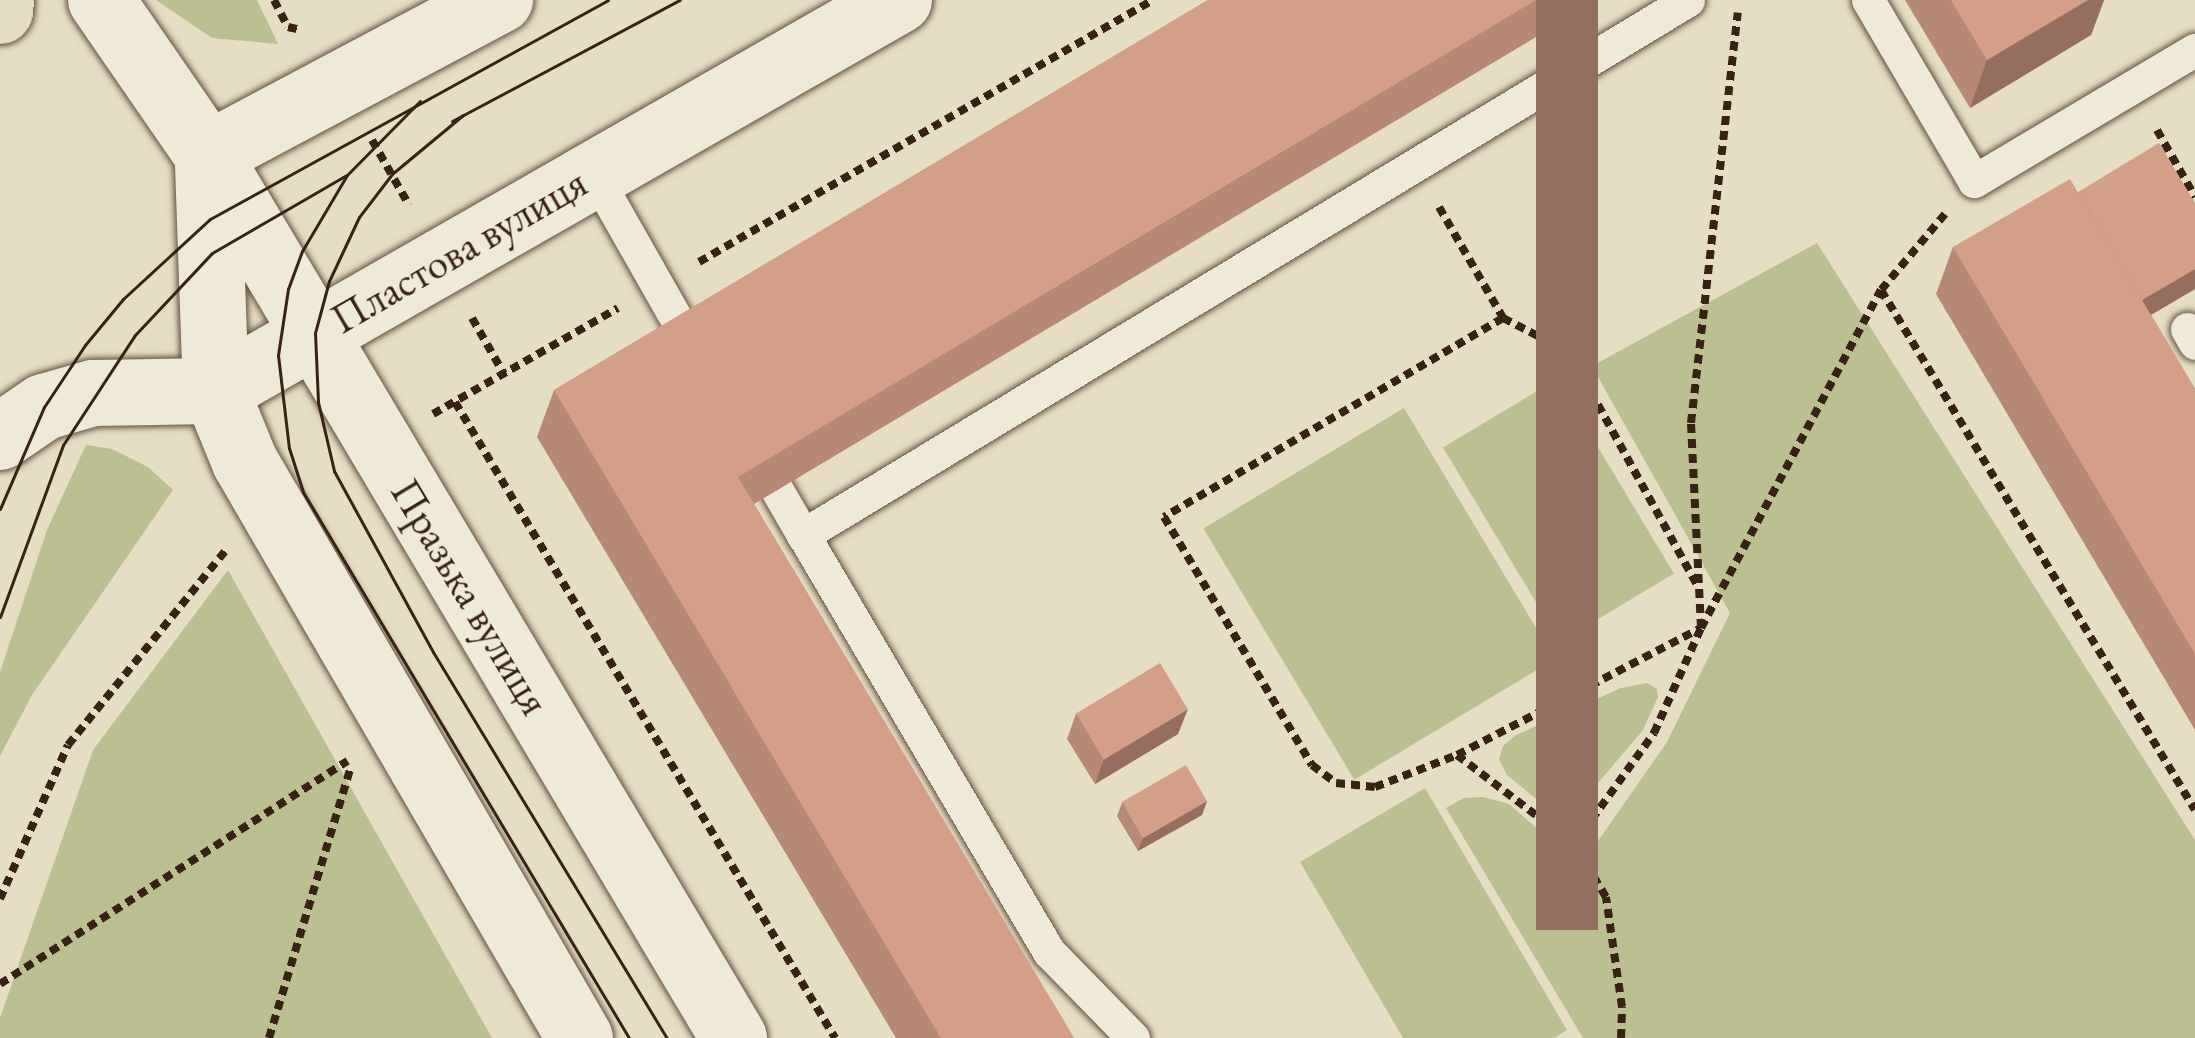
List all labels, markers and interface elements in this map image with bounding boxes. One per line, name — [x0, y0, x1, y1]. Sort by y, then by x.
street label: Пластова вулиця — [322, 157, 596, 345]
street label: Празька вулиця — [380, 470, 560, 724]

